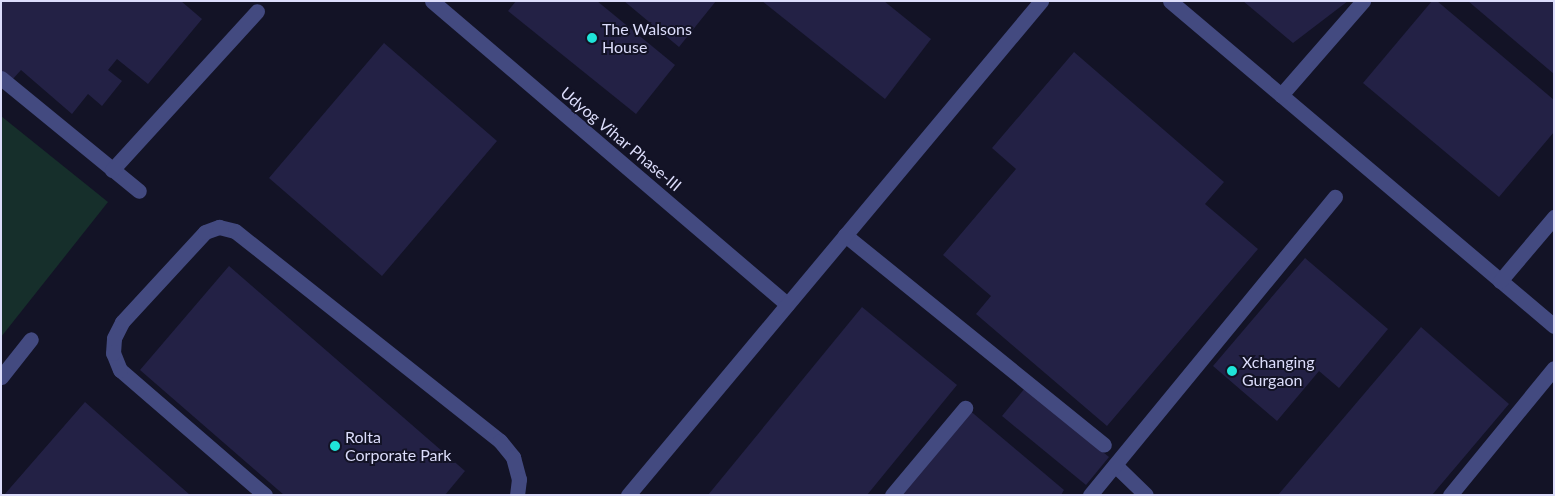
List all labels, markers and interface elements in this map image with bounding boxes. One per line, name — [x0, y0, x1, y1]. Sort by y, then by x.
place label: The Walsons House — [602, 19, 692, 57]
marker: The Walsons House — [586, 32, 598, 44]
street label: Udyog Vihar Phase-III — [556, 83, 686, 195]
place label: Xchanging Gurgaon — [1242, 352, 1315, 390]
marker: Xchanging Gurgaon — [1226, 365, 1238, 377]
place label: Rolta Corporate Park — [345, 427, 452, 465]
marker: Rolta Corporate Park — [329, 440, 341, 452]

